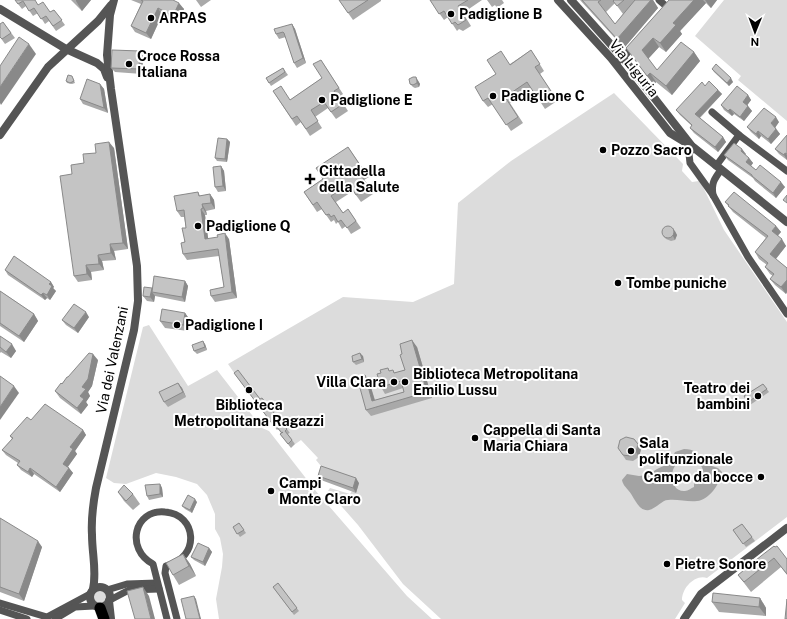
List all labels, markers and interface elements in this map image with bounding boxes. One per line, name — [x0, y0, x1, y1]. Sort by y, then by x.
place label: Padiglione B — [459, 6, 542, 22]
marker: Padiglione B — [446, 9, 456, 19]
place label: ARPAS — [159, 10, 207, 26]
north arrow — [735, 12, 775, 52]
marker: ARPAS — [146, 13, 156, 23]
street label: Via Liguria — [606, 36, 662, 100]
text: N — [750, 36, 759, 48]
place label: Croce Rossa Italiana — [137, 48, 220, 80]
marker: Croce Rossa Italiana — [124, 59, 134, 69]
place label: Padiglione C — [501, 88, 585, 104]
marker: Padiglione C — [488, 91, 498, 101]
place label: Padiglione E — [330, 92, 413, 108]
marker: Padiglione E — [317, 95, 327, 105]
place label: Pozzo Sacro — [611, 142, 692, 158]
marker: Pozzo Sacro — [598, 145, 608, 155]
place label: Cittadella della Salute — [319, 163, 400, 195]
marker: Cittadella della Salute — [304, 173, 316, 185]
place label: Padiglione Q — [206, 218, 291, 234]
marker: Padiglione Q — [193, 221, 203, 231]
place label: Tombe puniche — [626, 275, 727, 291]
marker: Tombe puniche — [613, 278, 623, 288]
street label: Via dei Valenzani — [93, 305, 131, 415]
place label: Padiglione I — [185, 317, 263, 333]
marker: Padiglione I — [172, 320, 182, 330]
place label: Biblioteca Metropolitana Emilio Lussu — [413, 366, 578, 398]
place label: Villa Clara — [316, 374, 386, 390]
marker: Villa Clara — [389, 377, 399, 387]
marker: Biblioteca Metropolitana Emilio Lussu — [400, 377, 410, 387]
place label: Teatro dei bambini — [684, 380, 750, 412]
marker: Biblioteca Metropolitana Ragazzi — [244, 385, 254, 395]
marker: Teatro dei bambini — [753, 391, 763, 401]
place label: Biblioteca Metropolitana Ragazzi — [174, 397, 324, 429]
place label: Cappella di Santa Maria Chiara — [483, 422, 601, 454]
marker: Cappella di Santa Maria Chiara — [470, 433, 480, 443]
place label: Sala polifunzionale — [639, 435, 733, 467]
marker: Sala polifunzionale — [626, 446, 636, 456]
place label: Campo da bocce — [644, 469, 753, 485]
marker: Campo da bocce — [756, 472, 766, 482]
place label: Campi Monte Claro — [279, 475, 361, 507]
marker: Campi Monte Claro — [266, 486, 276, 496]
place label: Pietre Sonore — [675, 556, 766, 572]
marker: Pietre Sonore — [662, 559, 672, 569]

